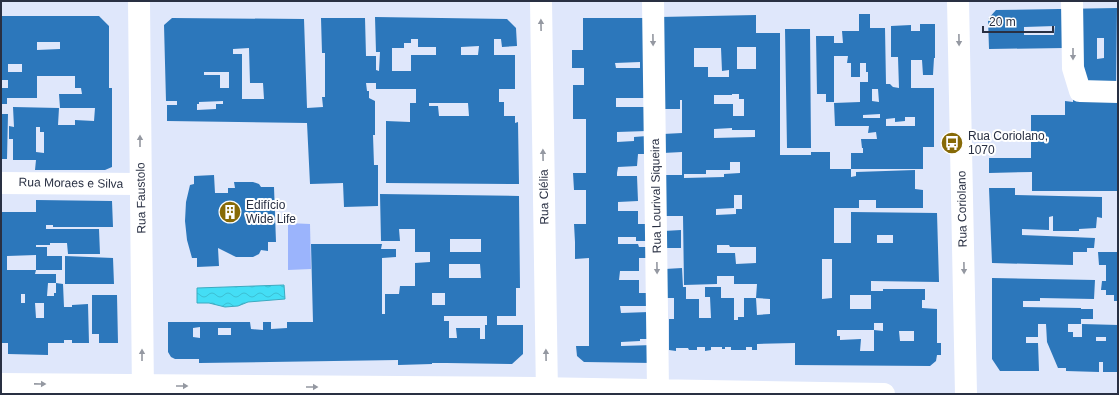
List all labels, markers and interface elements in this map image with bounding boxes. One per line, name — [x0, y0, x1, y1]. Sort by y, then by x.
scale bar — [983, 8, 1053, 34]
text: 20 m — [989, 15, 1016, 29]
one-way arrow — [538, 18, 544, 31]
one-way arrow — [650, 34, 657, 46]
one-way arrow — [956, 34, 962, 47]
one-way arrow — [1070, 48, 1076, 61]
place label: Rua Coriolano, 1070 — [968, 129, 1048, 157]
bus stop icon: Rua Coriolano, 1070 — [939, 130, 965, 156]
one-way arrow — [137, 134, 143, 147]
street label: Rua Lourival Siqueira — [648, 138, 664, 253]
one-way arrow — [540, 148, 546, 161]
street label: Rua Faustolo — [133, 162, 149, 234]
street label: Rua Clélia — [537, 169, 551, 225]
street label: Rua Coriolano — [954, 170, 970, 247]
street label: Rua Moraes e Silva — [19, 175, 124, 191]
place label: Edifício Wide Life — [246, 198, 296, 226]
building icon: Edifício Wide Life — [217, 199, 243, 225]
one-way arrow — [654, 262, 660, 275]
one-way arrow — [961, 262, 967, 275]
one-way arrow — [139, 348, 145, 361]
one-way arrow — [543, 348, 549, 361]
one-way arrow — [34, 381, 46, 388]
one-way arrow — [176, 383, 189, 389]
one-way arrow — [306, 384, 319, 390]

